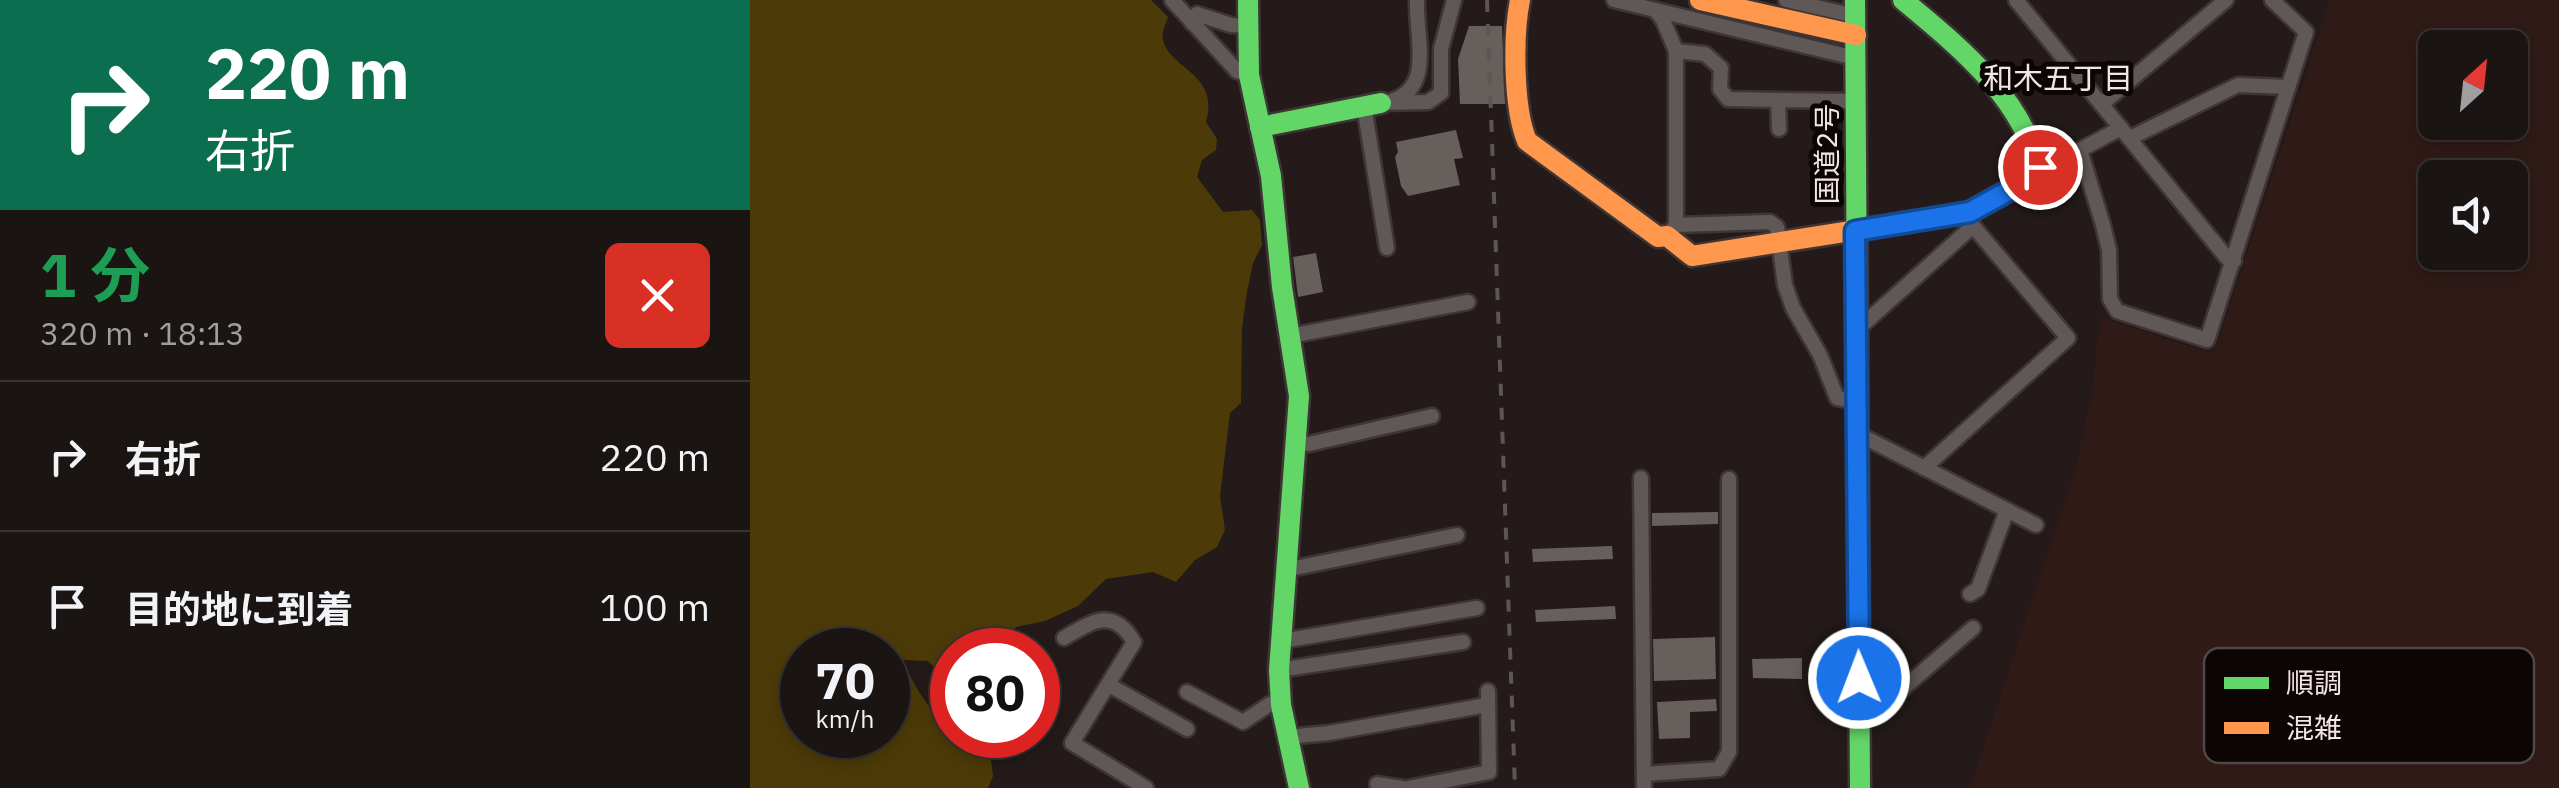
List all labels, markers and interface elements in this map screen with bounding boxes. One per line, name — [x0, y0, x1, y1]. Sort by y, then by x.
text: 220 m — [205, 27, 410, 118]
north arrow — [2418, 30, 2528, 140]
map controls — [2418, 30, 2528, 270]
icon: right — [40, 40, 170, 170]
district label: 和木五丁目 — [1983, 58, 2133, 97]
street label: 国道2号 — [1808, 104, 1845, 204]
text: 右折 — [205, 121, 295, 179]
pin — [1998, 125, 2083, 210]
icon: arrive — [2013, 140, 2068, 195]
button: sound — [2418, 160, 2528, 270]
text: 1 分 — [40, 235, 150, 314]
button: close — [605, 243, 710, 348]
text: 320 m · 18:13 — [40, 312, 245, 354]
icon: right — [40, 429, 95, 484]
text: 220 m — [599, 432, 710, 481]
text: 右折 — [125, 434, 201, 483]
icon: arrive — [40, 579, 95, 634]
text: 100 m — [599, 582, 710, 631]
text: 目的地に到着 — [125, 584, 353, 633]
position arrow — [1807, 626, 1911, 730]
speed limit sign: 80 — [930, 628, 1060, 758]
text: 70 — [815, 648, 875, 713]
legend — [2204, 648, 2534, 763]
text: 順調 — [2286, 664, 2342, 701]
text: km/h — [816, 702, 874, 735]
text: 混雑 — [2286, 709, 2342, 746]

